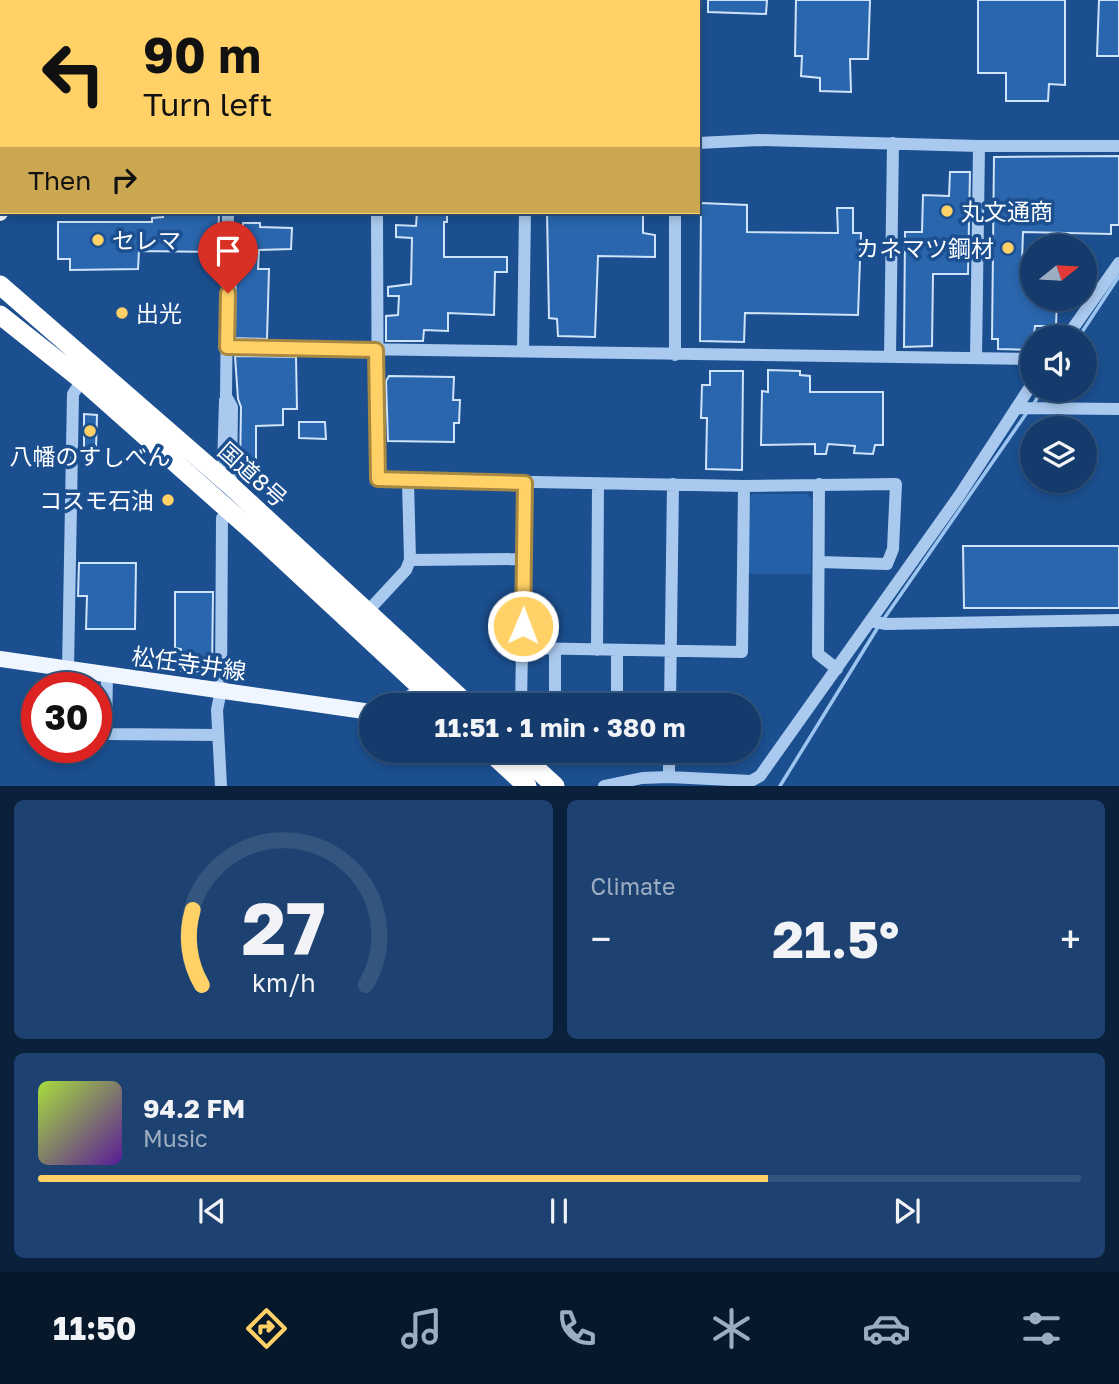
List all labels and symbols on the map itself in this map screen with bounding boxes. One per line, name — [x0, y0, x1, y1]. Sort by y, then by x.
place label: 丸文通商 — [961, 197, 1053, 225]
marker: 丸文通商 — [939, 203, 955, 219]
pin — [198, 221, 258, 293]
place label: セレマ — [112, 226, 181, 254]
marker: セレマ — [90, 232, 106, 248]
place label: カネマツ鋼材 — [856, 234, 994, 262]
north arrow — [1020, 234, 1097, 312]
marker: カネマツ鋼材 — [1000, 240, 1016, 256]
place label: 出光 — [136, 299, 182, 327]
marker: 出光 — [114, 305, 130, 321]
marker: 八幡のすしべん — [82, 423, 98, 439]
street label: 国道8号 — [213, 436, 293, 512]
place label: 八幡のすしべん — [10, 442, 171, 470]
place label: コスモ石油 — [39, 486, 154, 514]
marker: コスモ石油 — [160, 492, 176, 508]
position arrow — [486, 589, 560, 663]
street label: 松任寺井線 — [130, 641, 248, 685]
speed limit sign: 30 — [21, 672, 112, 763]

